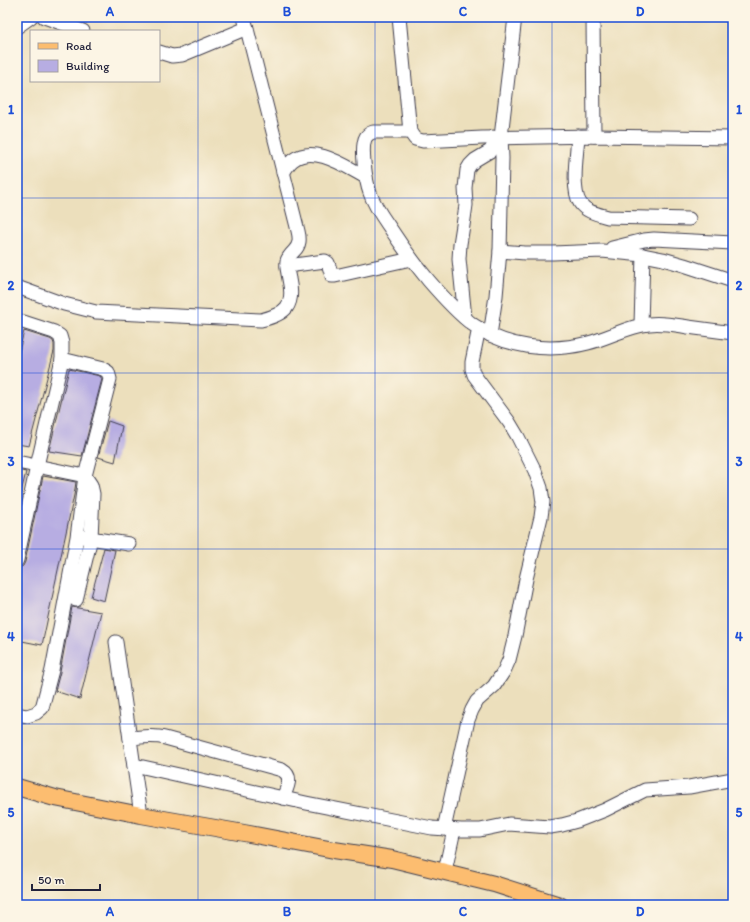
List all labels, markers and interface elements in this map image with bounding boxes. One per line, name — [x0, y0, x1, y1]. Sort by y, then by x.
text: A — [105, 4, 115, 19]
text: B — [283, 4, 292, 19]
text: C — [459, 4, 468, 19]
text: D — [636, 4, 645, 19]
legend — [30, 30, 160, 82]
text: Road — [66, 39, 92, 53]
text: Building — [66, 59, 110, 73]
text: 1 — [8, 102, 14, 117]
text: 1 — [736, 102, 742, 117]
text: 2 — [8, 278, 15, 293]
text: 2 — [736, 278, 743, 293]
text: 3 — [7, 454, 15, 469]
text: 3 — [735, 454, 743, 469]
text: 4 — [7, 629, 15, 644]
text: 4 — [735, 629, 743, 644]
text: 5 — [8, 805, 15, 820]
text: 5 — [736, 805, 743, 820]
scale bar — [32, 866, 100, 892]
text: 50 m — [38, 873, 64, 887]
text: A — [105, 904, 115, 919]
text: B — [283, 904, 292, 919]
text: C — [459, 904, 468, 919]
text: D — [636, 904, 645, 919]

